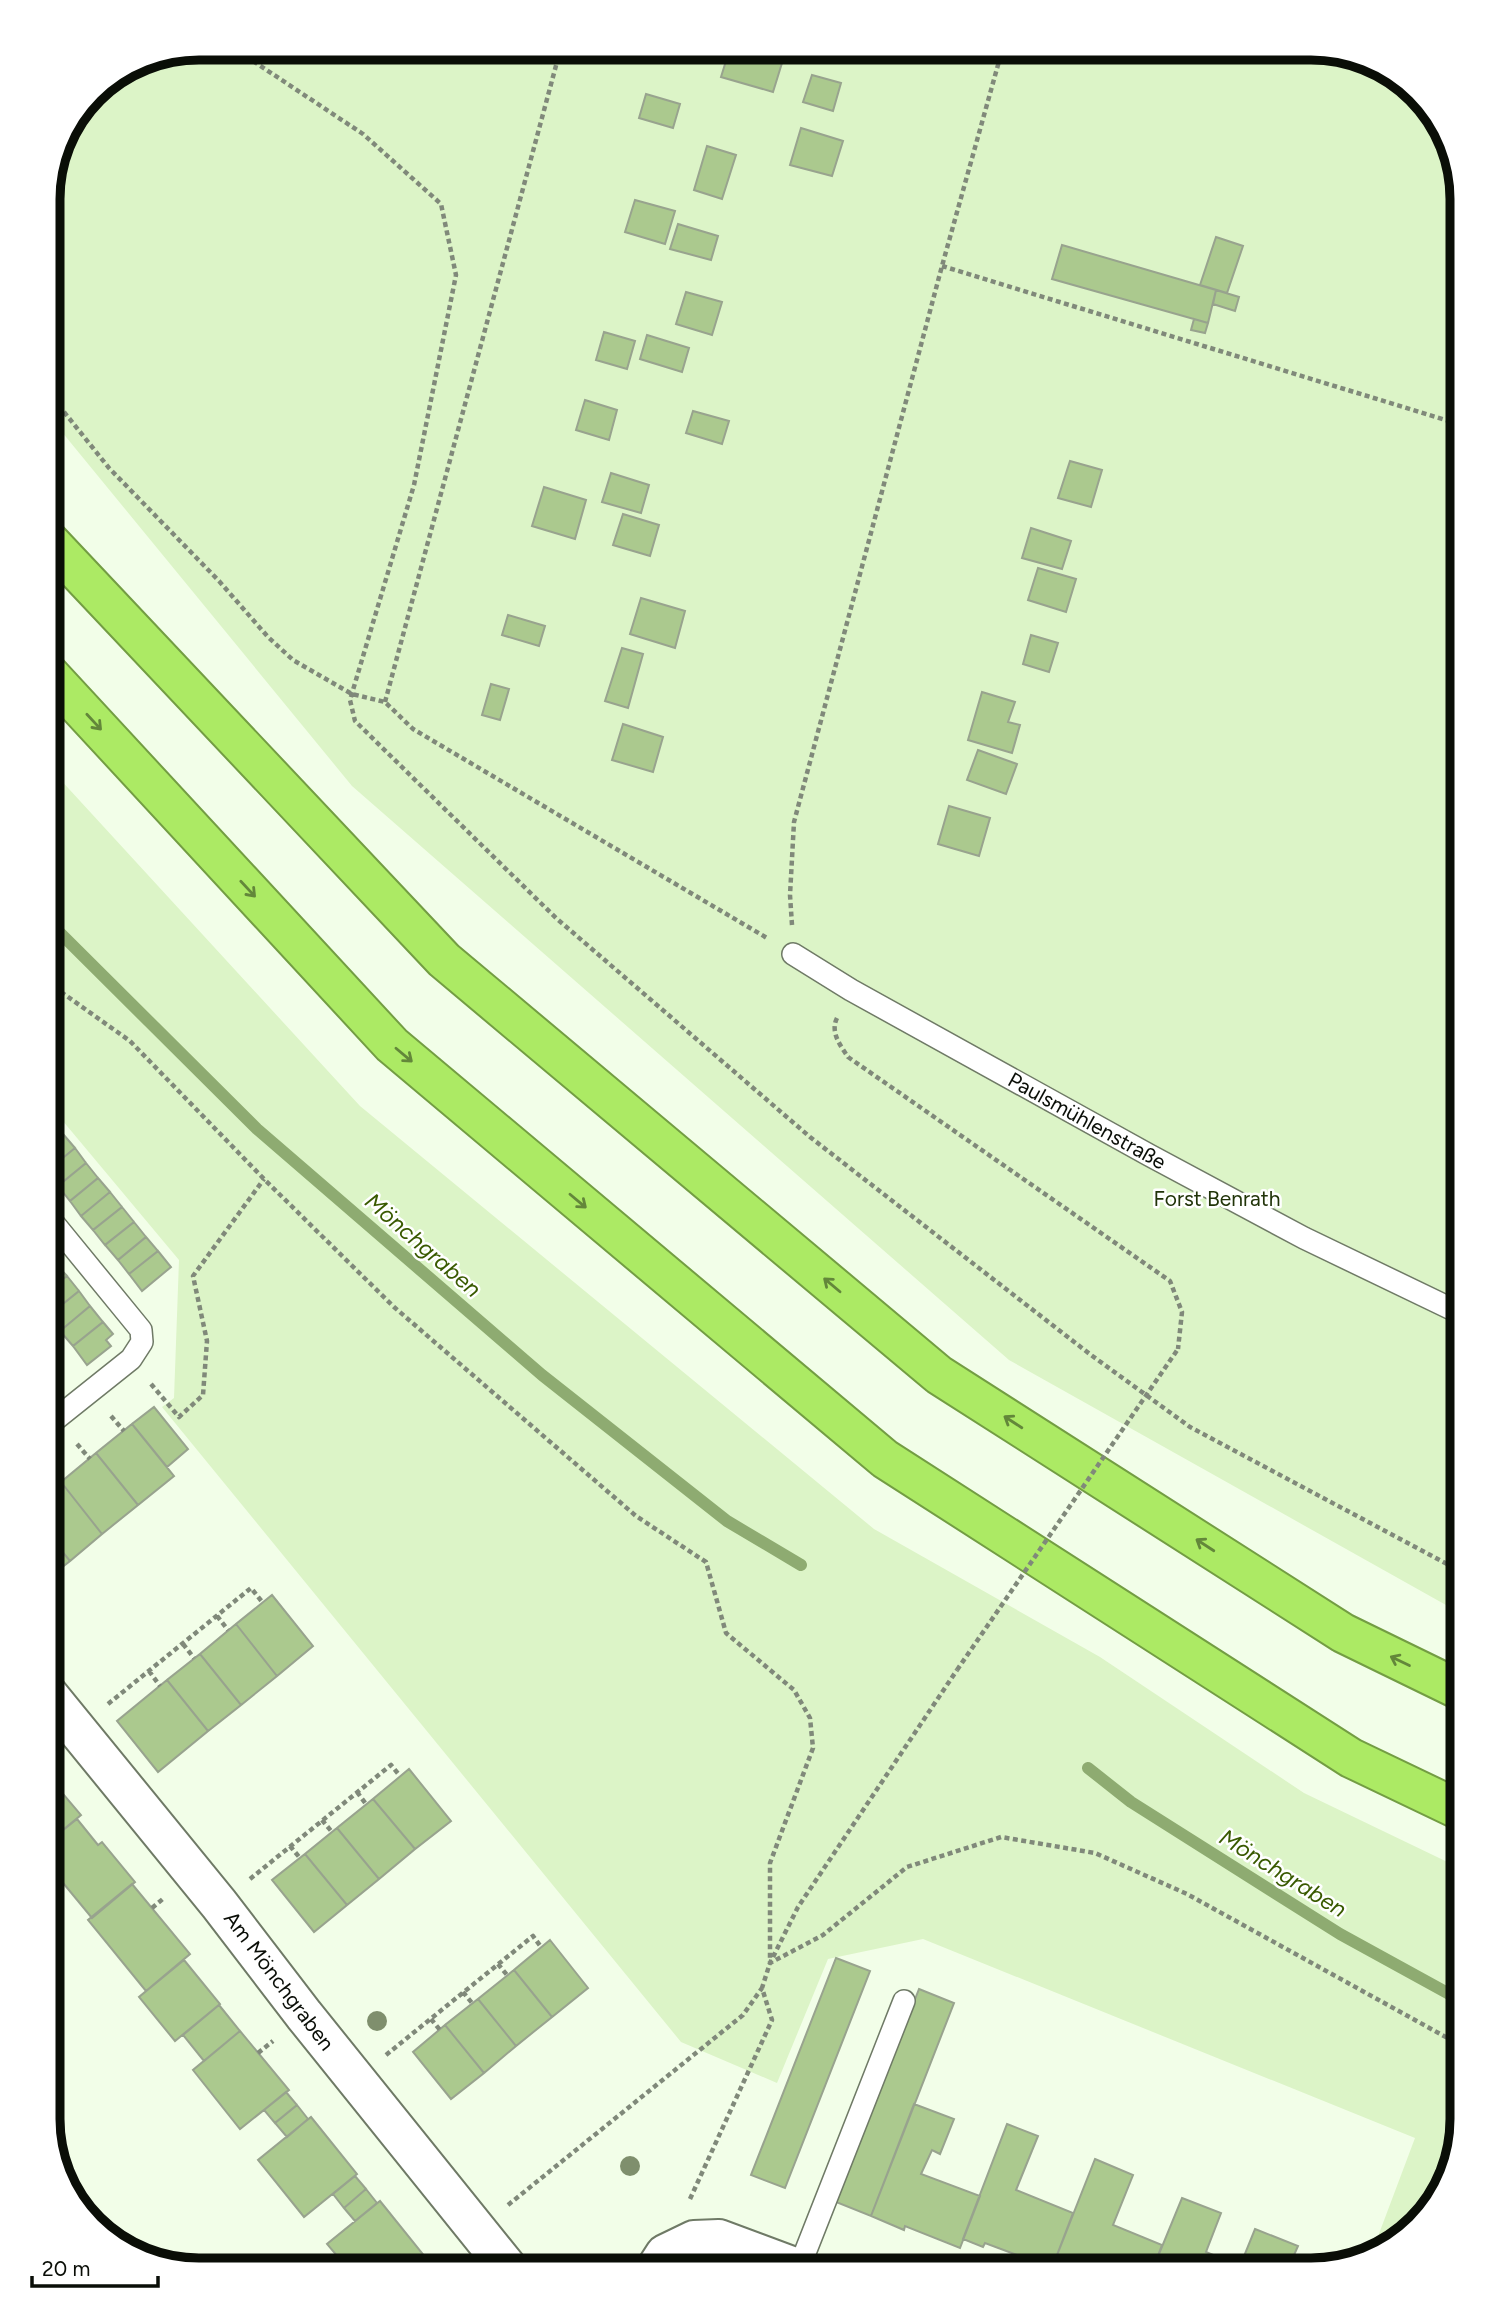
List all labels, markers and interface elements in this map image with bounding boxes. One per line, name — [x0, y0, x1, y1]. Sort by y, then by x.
one-way arrow — [85, 713, 102, 730]
one-way arrow — [240, 880, 256, 898]
one-way arrow — [394, 1047, 412, 1063]
street label: Paulsmühlenstraße — [1004, 1067, 1171, 1174]
park label: Forst Benrath — [1154, 1186, 1280, 1211]
water label: Mönchgraben — [359, 1187, 487, 1303]
one-way arrow — [569, 1193, 587, 1209]
one-way arrow — [824, 1277, 842, 1293]
one-way arrow — [1004, 1415, 1024, 1429]
one-way arrow — [1196, 1537, 1215, 1552]
one-way arrow — [1390, 1653, 1411, 1667]
water label: Mönchgraben — [1214, 1823, 1352, 1923]
street label: Am Mönchgraben — [219, 1906, 340, 2055]
scale bar — [32, 2244, 158, 2288]
text: 20 m — [42, 2256, 90, 2281]

